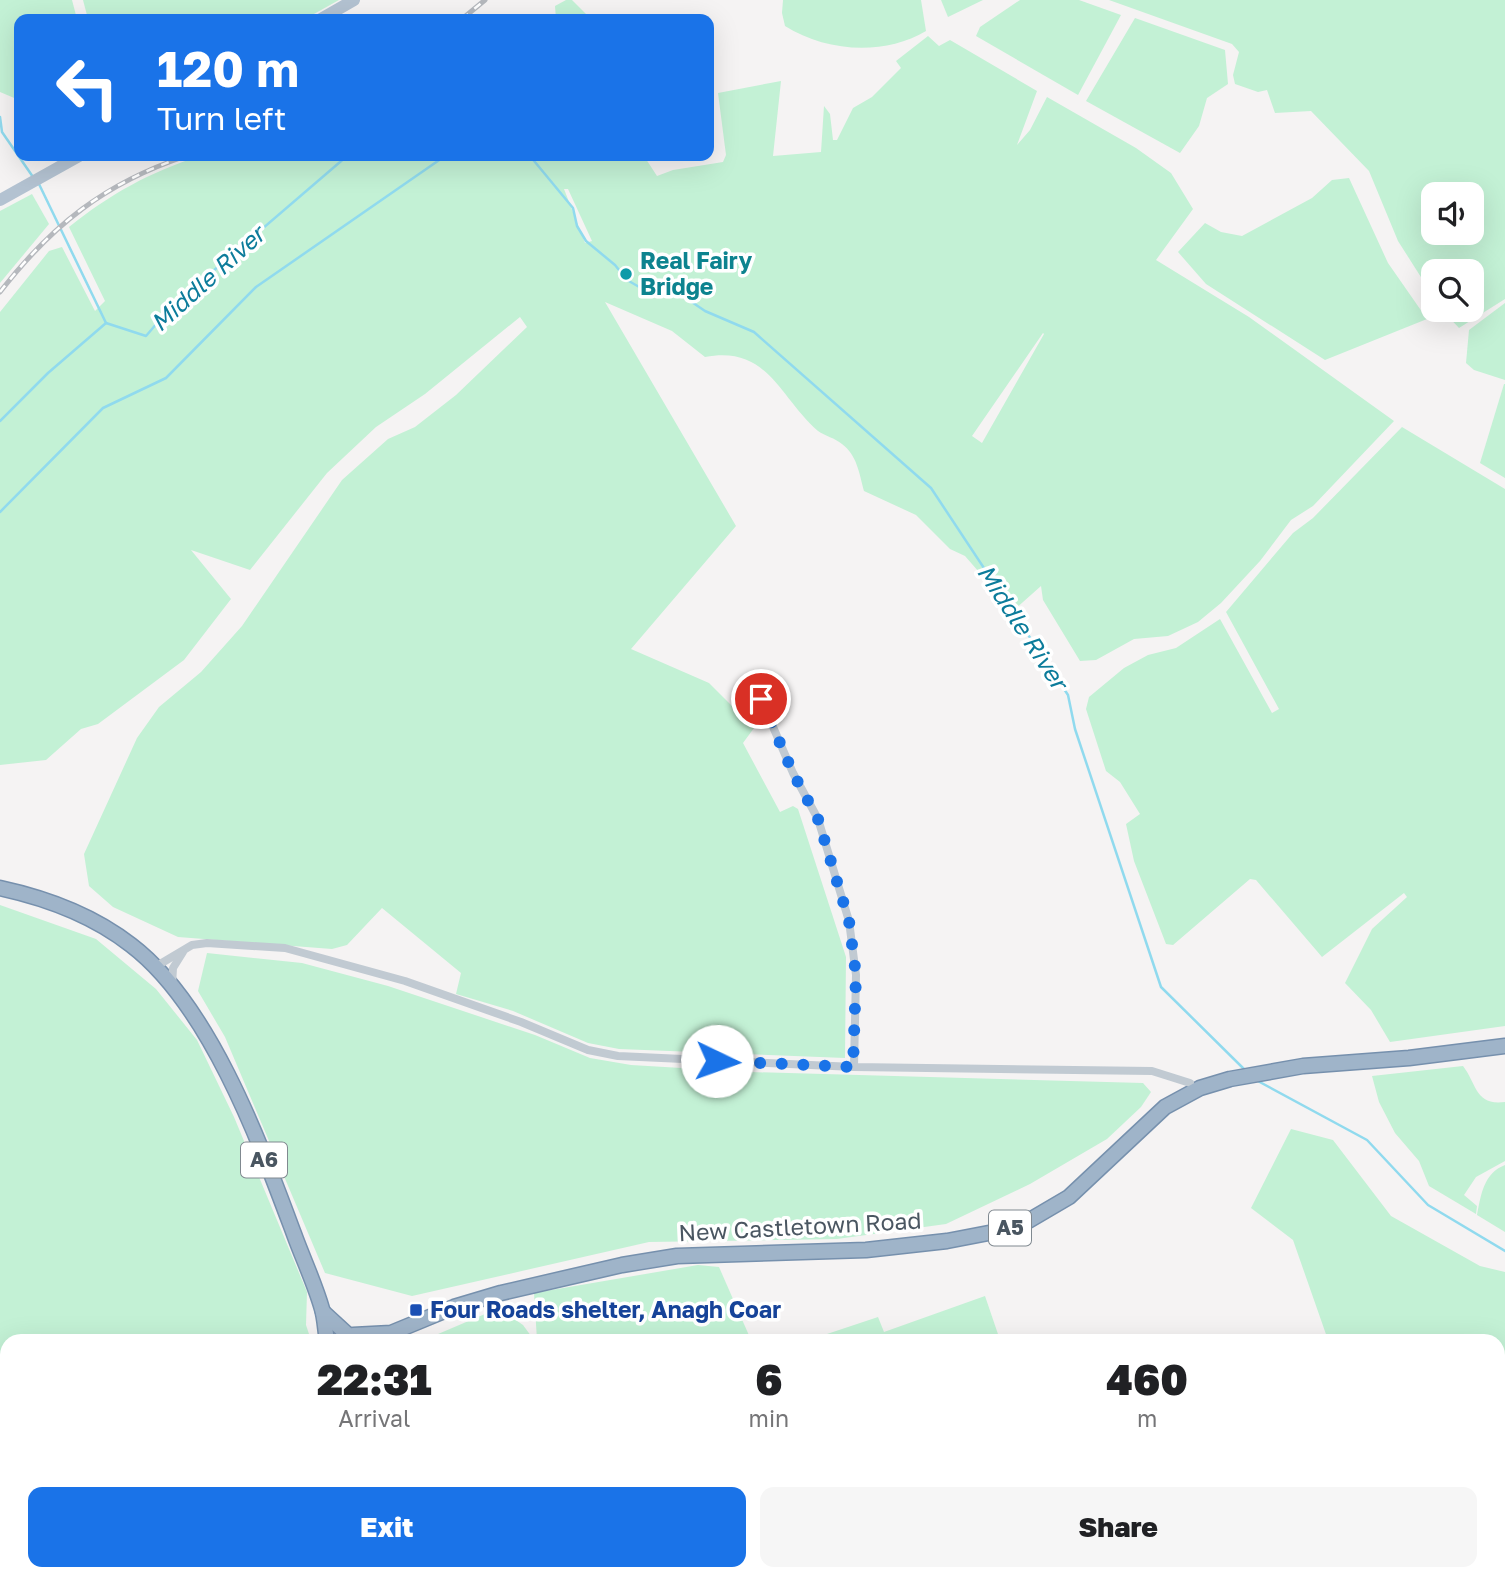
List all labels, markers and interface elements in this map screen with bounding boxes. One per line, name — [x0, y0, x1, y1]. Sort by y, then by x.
text: 120 m — [157, 39, 299, 98]
icon: left — [42, 42, 133, 133]
text: Turn left — [157, 99, 286, 137]
map controls — [1421, 182, 1484, 322]
button: sound — [1421, 182, 1484, 245]
water label: Middle River — [144, 217, 273, 336]
place label: Real Fairy Bridge — [640, 246, 752, 300]
button: search — [1421, 259, 1484, 322]
marker: Real Fairy Bridge — [618, 266, 634, 282]
water label: Middle River — [972, 558, 1076, 697]
pin — [731, 669, 791, 729]
icon: arrive — [742, 680, 780, 718]
position arrow — [680, 1024, 754, 1098]
road number: A6 — [241, 1142, 287, 1178]
street label: New Castletown Road — [678, 1206, 922, 1246]
road number: A5 — [989, 1210, 1031, 1246]
place label: Four Roads shelter, Anagh Coar — [430, 1295, 781, 1323]
marker: Four Roads shelter, Anagh Coar — [408, 1302, 424, 1318]
text: 22:31 — [317, 1354, 432, 1404]
text: 6 — [755, 1354, 783, 1404]
text: 460 — [1106, 1354, 1188, 1404]
text: Arrival — [338, 1404, 410, 1432]
text: min — [749, 1404, 789, 1432]
text: m — [1137, 1404, 1157, 1432]
button: Exit — [28, 1487, 746, 1567]
button: Share — [760, 1487, 1477, 1567]

